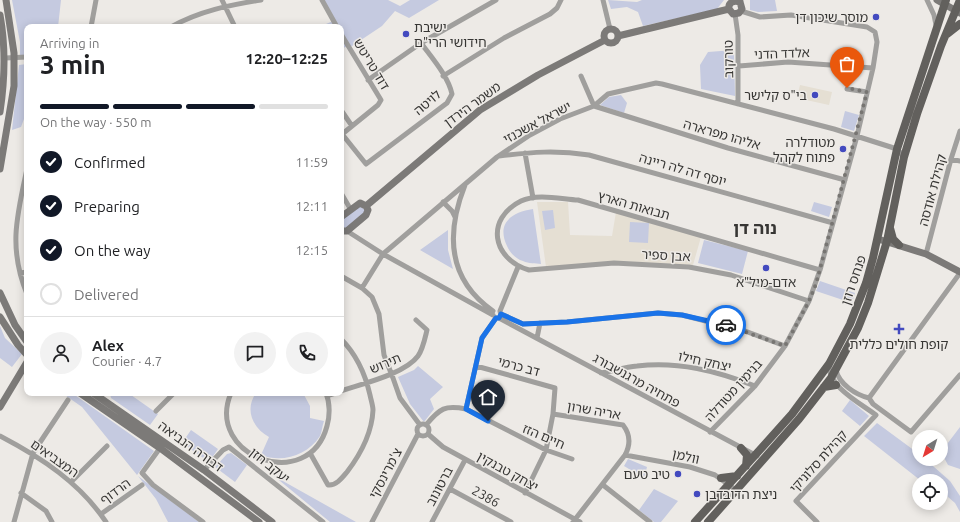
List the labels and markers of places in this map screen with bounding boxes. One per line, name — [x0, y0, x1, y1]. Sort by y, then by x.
place label: מוסך שיכון דן — [795, 10, 868, 24]
marker: מוסך שיכון דן — [871, 12, 881, 22]
place label: ישיבת חידושי הרי"ם — [414, 20, 487, 49]
marker: ישיבת חידושי הרי"ם — [401, 29, 411, 39]
pin — [830, 47, 864, 88]
place label: בי"ס קלישר — [744, 88, 807, 102]
marker: בי"ס קלישר — [810, 90, 820, 100]
place label: מטודלרה פתוח לקהל — [773, 135, 835, 164]
marker: מטודלרה פתוח לקהל — [838, 144, 848, 154]
marker: אדם-מיל"א — [761, 263, 771, 273]
place label: אדם-מיל"א — [736, 275, 796, 289]
marker: קופת חולים כללית — [893, 323, 905, 335]
place label: קופת חולים כללית — [850, 337, 948, 351]
pin — [471, 380, 505, 421]
place label: טיב טעם — [624, 467, 670, 481]
marker: טיב טעם — [673, 469, 683, 479]
place label: ניצת הדובדבן — [705, 487, 777, 501]
marker: ניצת הדובדבן — [692, 489, 702, 499]

